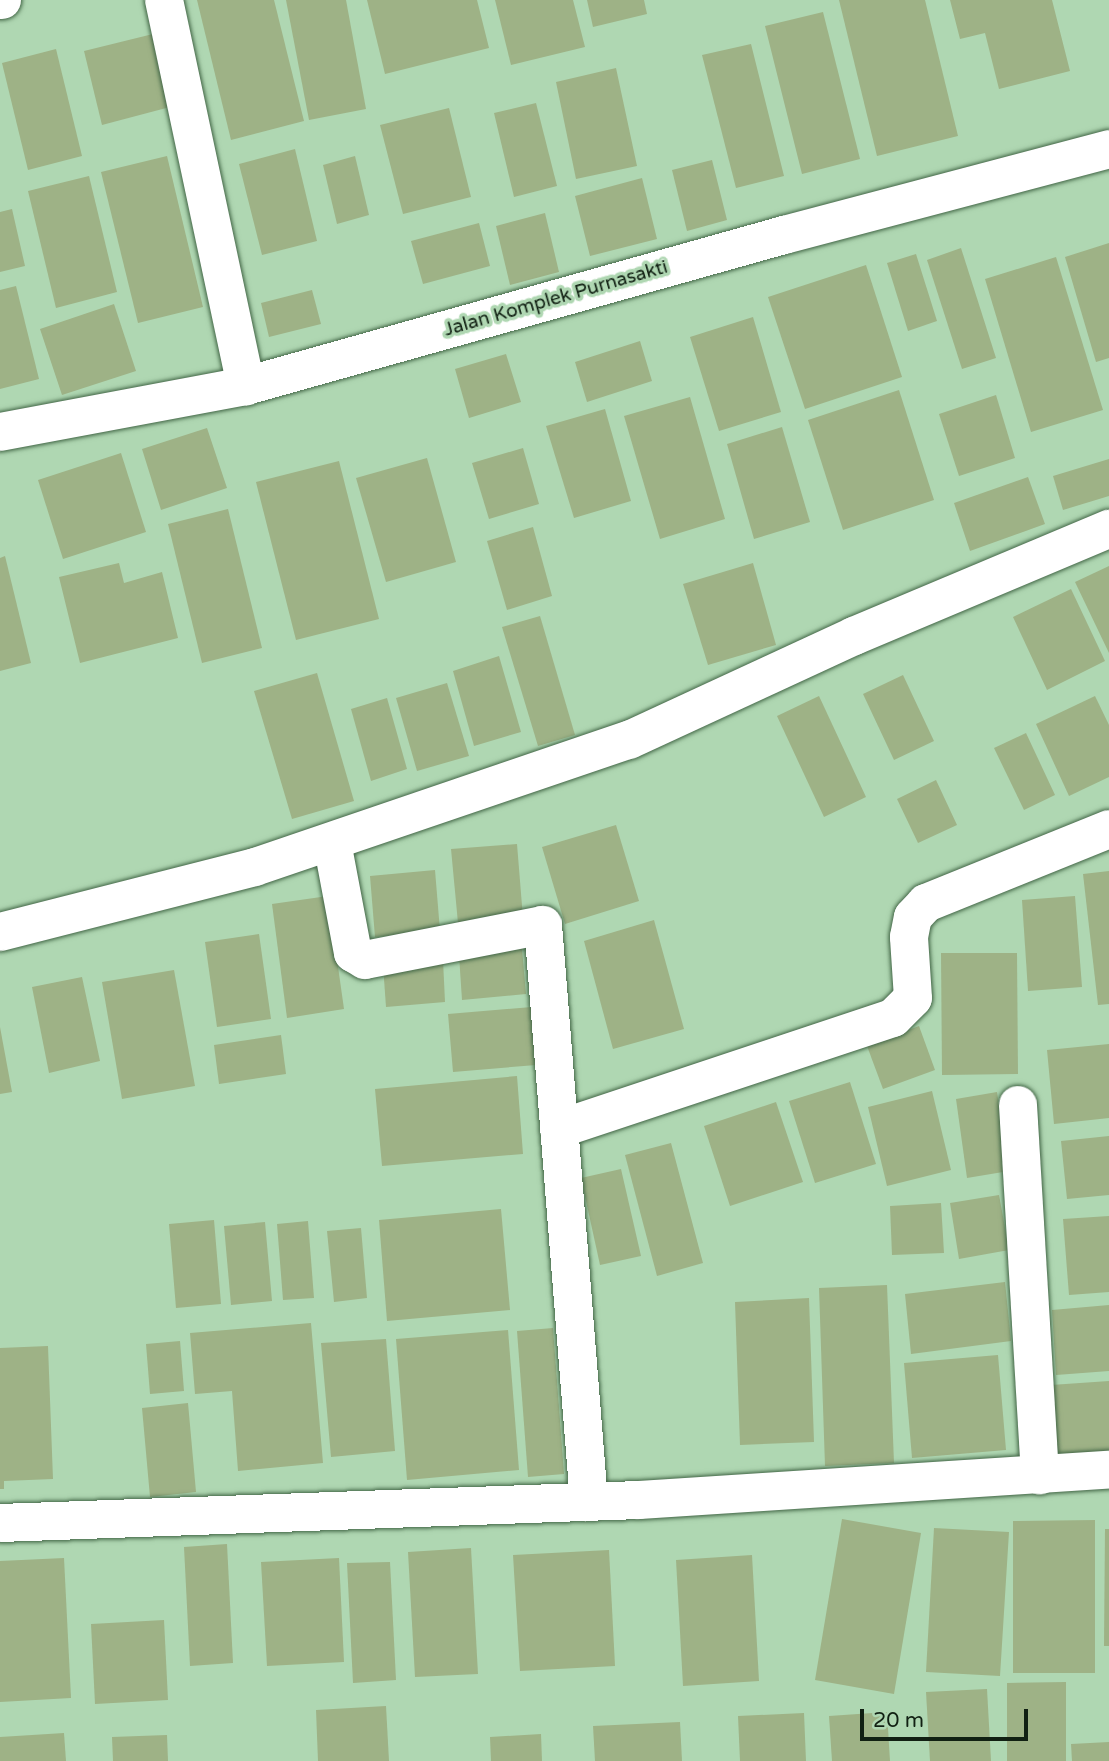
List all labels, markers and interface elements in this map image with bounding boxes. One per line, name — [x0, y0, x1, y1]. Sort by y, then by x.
street label: Jalan Komplek Purnasakti — [441, 256, 671, 342]
scale bar — [864, 1694, 1032, 1738]
text: 20 m — [873, 1708, 924, 1733]

